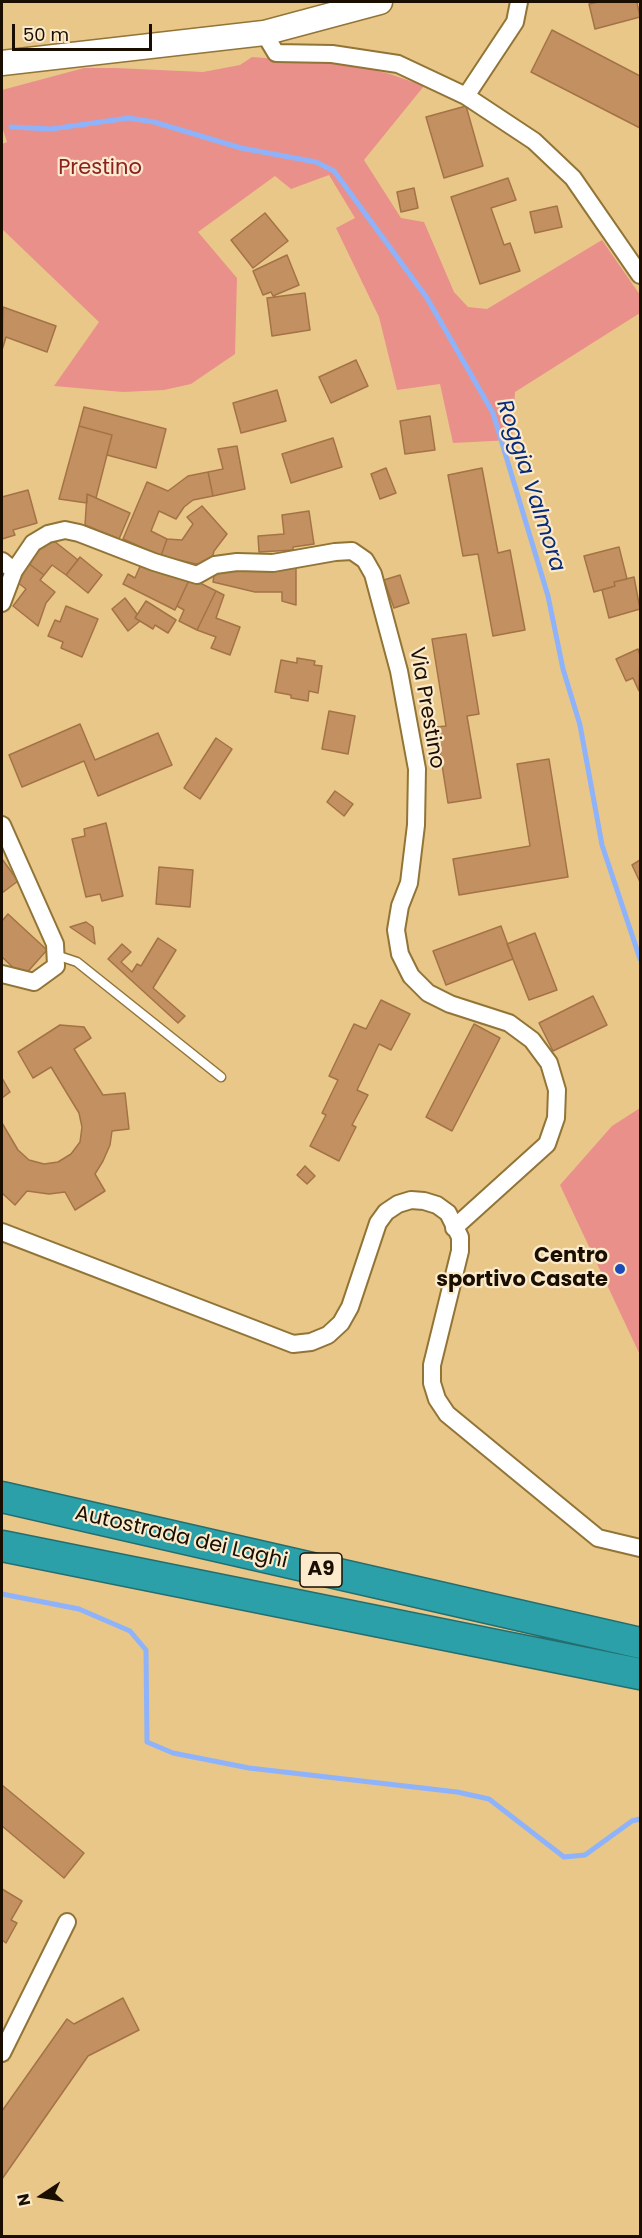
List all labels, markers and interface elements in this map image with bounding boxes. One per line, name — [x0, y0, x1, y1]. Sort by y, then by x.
scale bar — [15, 12, 154, 50]
text: 50 m — [23, 22, 69, 47]
park label: Prestino — [58, 156, 142, 182]
water label: Roggia Valmora — [490, 397, 570, 575]
street label: Via Prestino — [403, 645, 449, 771]
place label: Centro sportivo Casate — [436, 1244, 608, 1294]
marker: Centro sportivo Casate — [613, 1262, 627, 1276]
street label: Autostrada dei Laghi — [72, 1501, 290, 1575]
road number: A9 — [300, 1553, 342, 1587]
north arrow — [12, 2166, 72, 2226]
text: N — [11, 2192, 36, 2208]

